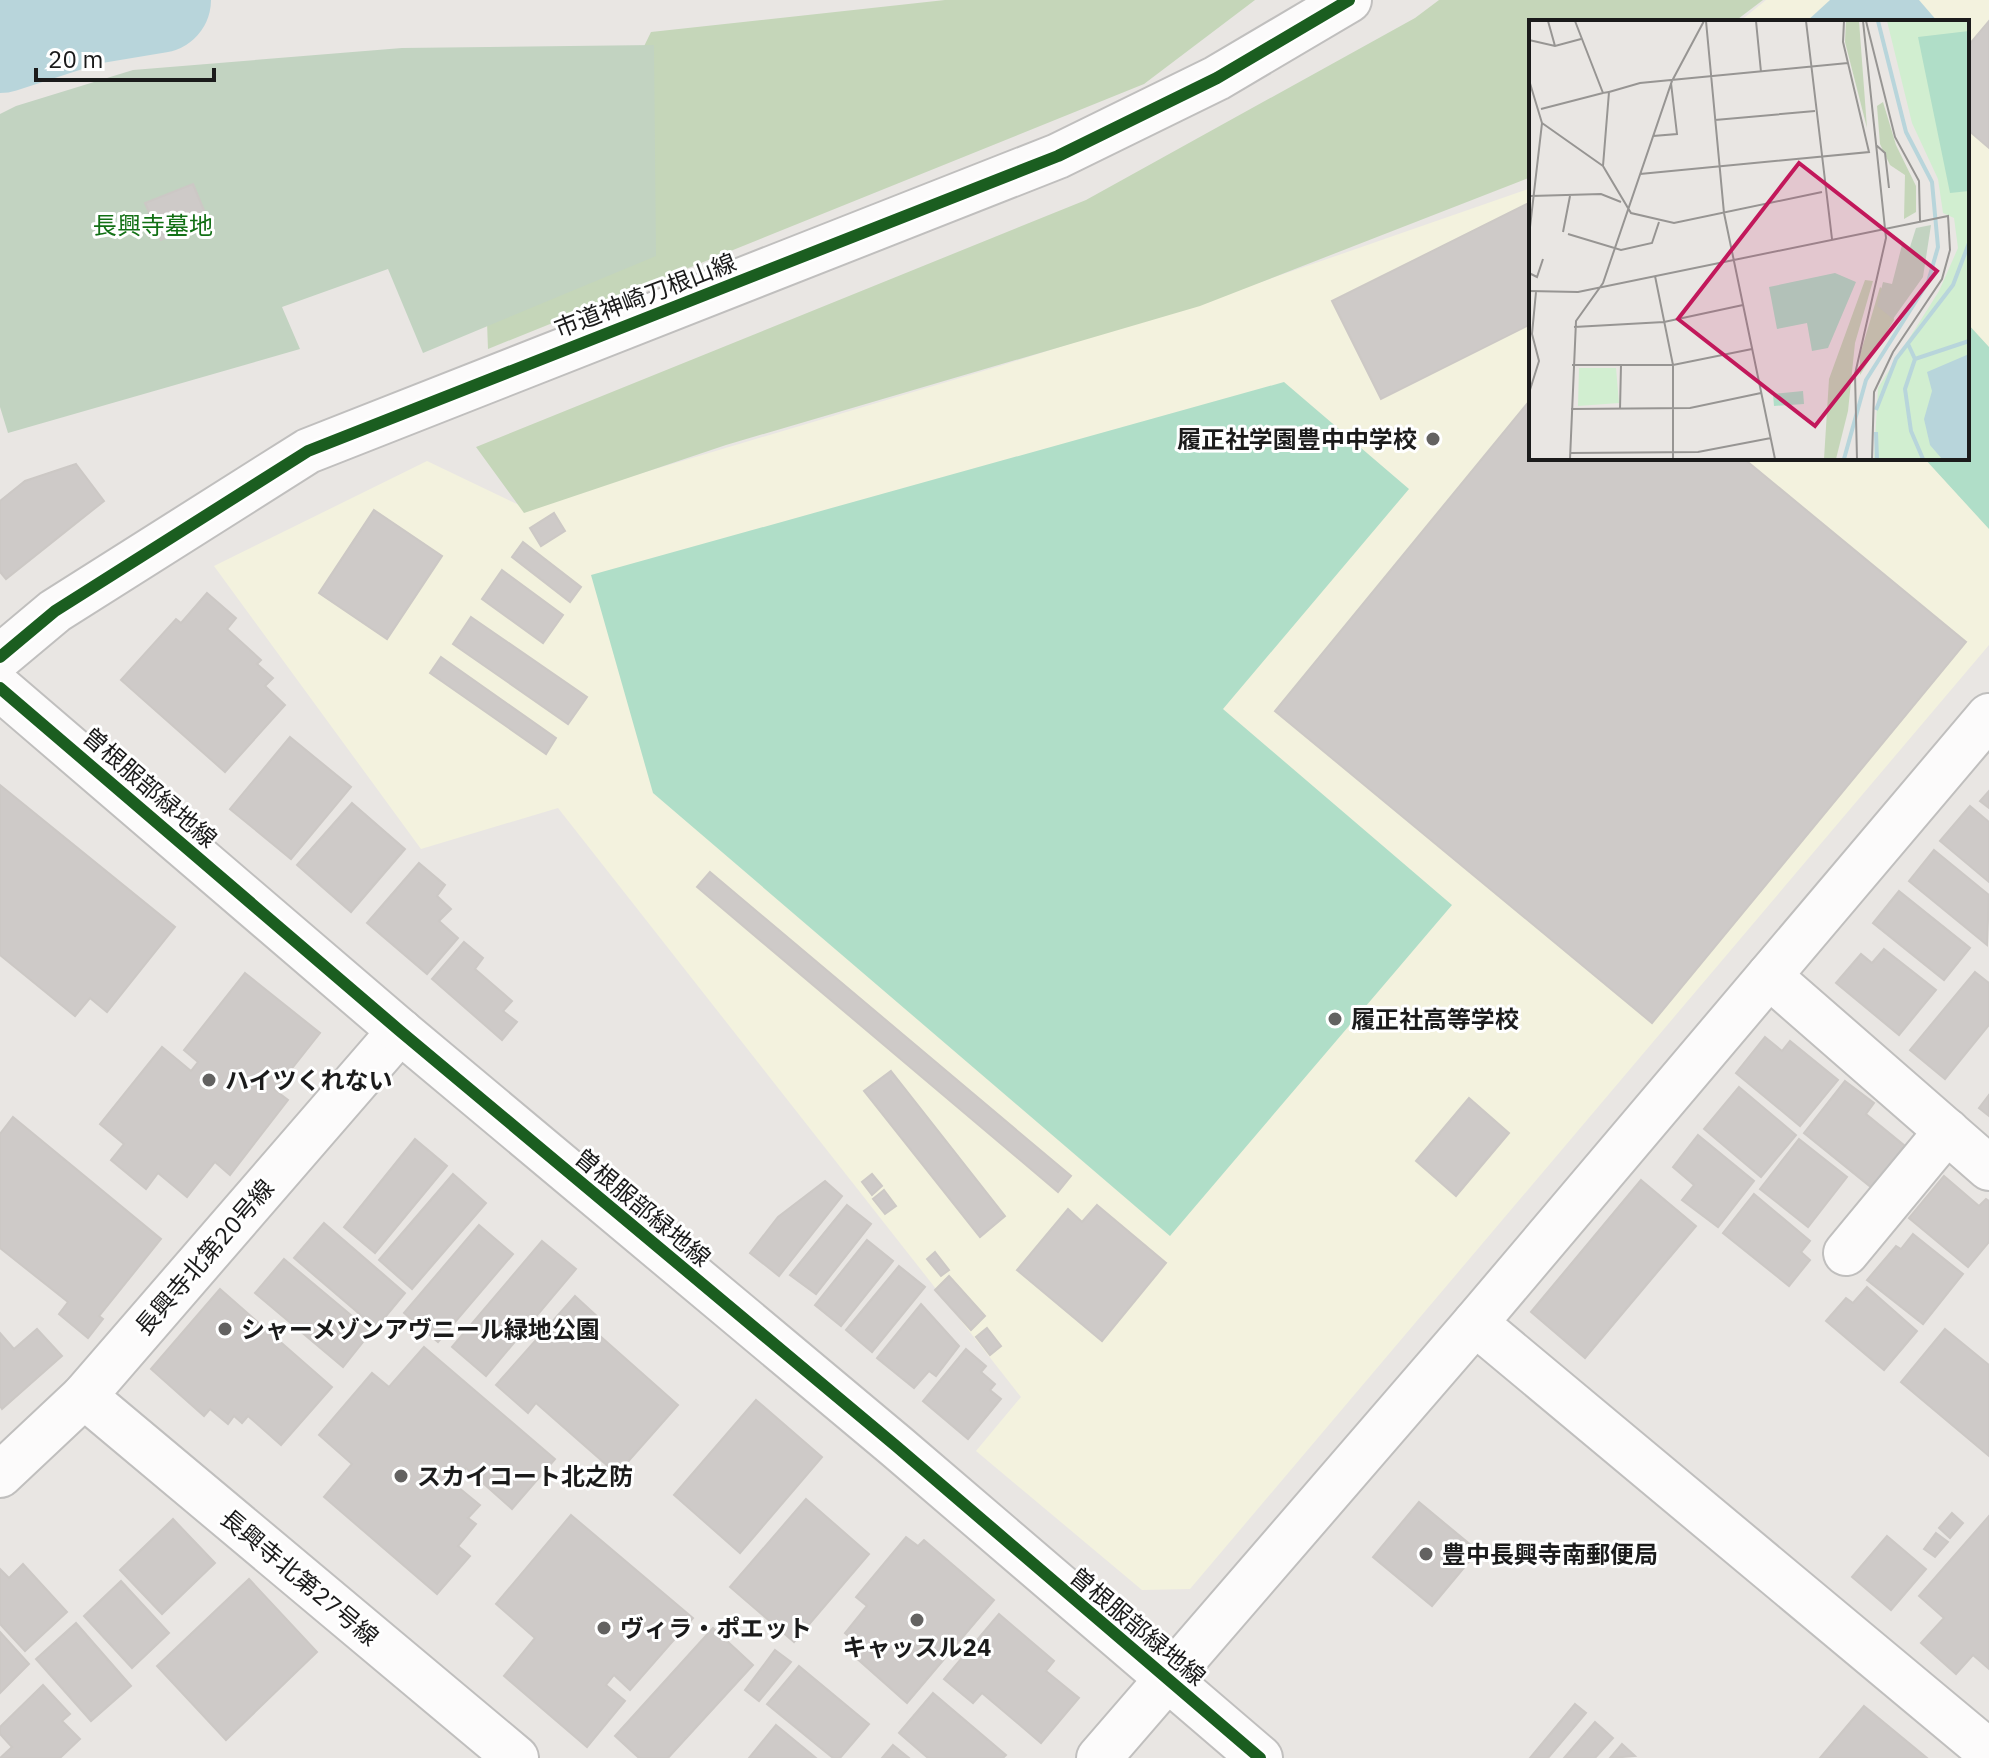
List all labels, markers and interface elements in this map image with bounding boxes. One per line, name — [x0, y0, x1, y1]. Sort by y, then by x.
inset map — [1529, 20, 1969, 460]
scale bar — [36, 32, 214, 82]
text: 20 m — [48, 43, 103, 75]
park label: 長興寺墓地 — [93, 209, 213, 241]
street label: 市道神崎刀根山線 — [550, 246, 740, 344]
place label: 履正社学園豊中中学校 — [1177, 423, 1417, 455]
marker: 履正社学園豊中中学校 — [1424, 430, 1442, 448]
street label: 曽根服部緑地線 — [76, 720, 224, 854]
place label: 履正社高等学校 — [1351, 1003, 1519, 1035]
marker: 履正社高等学校 — [1326, 1010, 1344, 1028]
place label: ハイツくれない — [225, 1064, 393, 1096]
marker: ハイツくれない — [200, 1071, 218, 1089]
street label: 曽根服部緑地線 — [568, 1141, 718, 1273]
street label: 長興寺北第20号線 — [127, 1172, 281, 1342]
place label: シャーメゾンアヴニール緑地公園 — [241, 1313, 600, 1345]
marker: シャーメゾンアヴニール緑地公園 — [216, 1320, 234, 1338]
place label: スカイコート北之防 — [417, 1460, 633, 1492]
marker: スカイコート北之防 — [392, 1467, 410, 1485]
street label: 長興寺北第27号線 — [214, 1501, 386, 1653]
place label: 豊中長興寺南郵便局 — [1442, 1538, 1658, 1570]
marker: 豊中長興寺南郵便局 — [1417, 1545, 1435, 1563]
street label: 曽根服部緑地線 — [1063, 1560, 1213, 1692]
marker: キャッスル24 — [908, 1611, 926, 1629]
place label: ヴィラ・ポエット — [620, 1612, 812, 1644]
marker: ヴィラ・ポエット — [595, 1619, 613, 1637]
place label: キャッスル24 — [843, 1631, 991, 1663]

